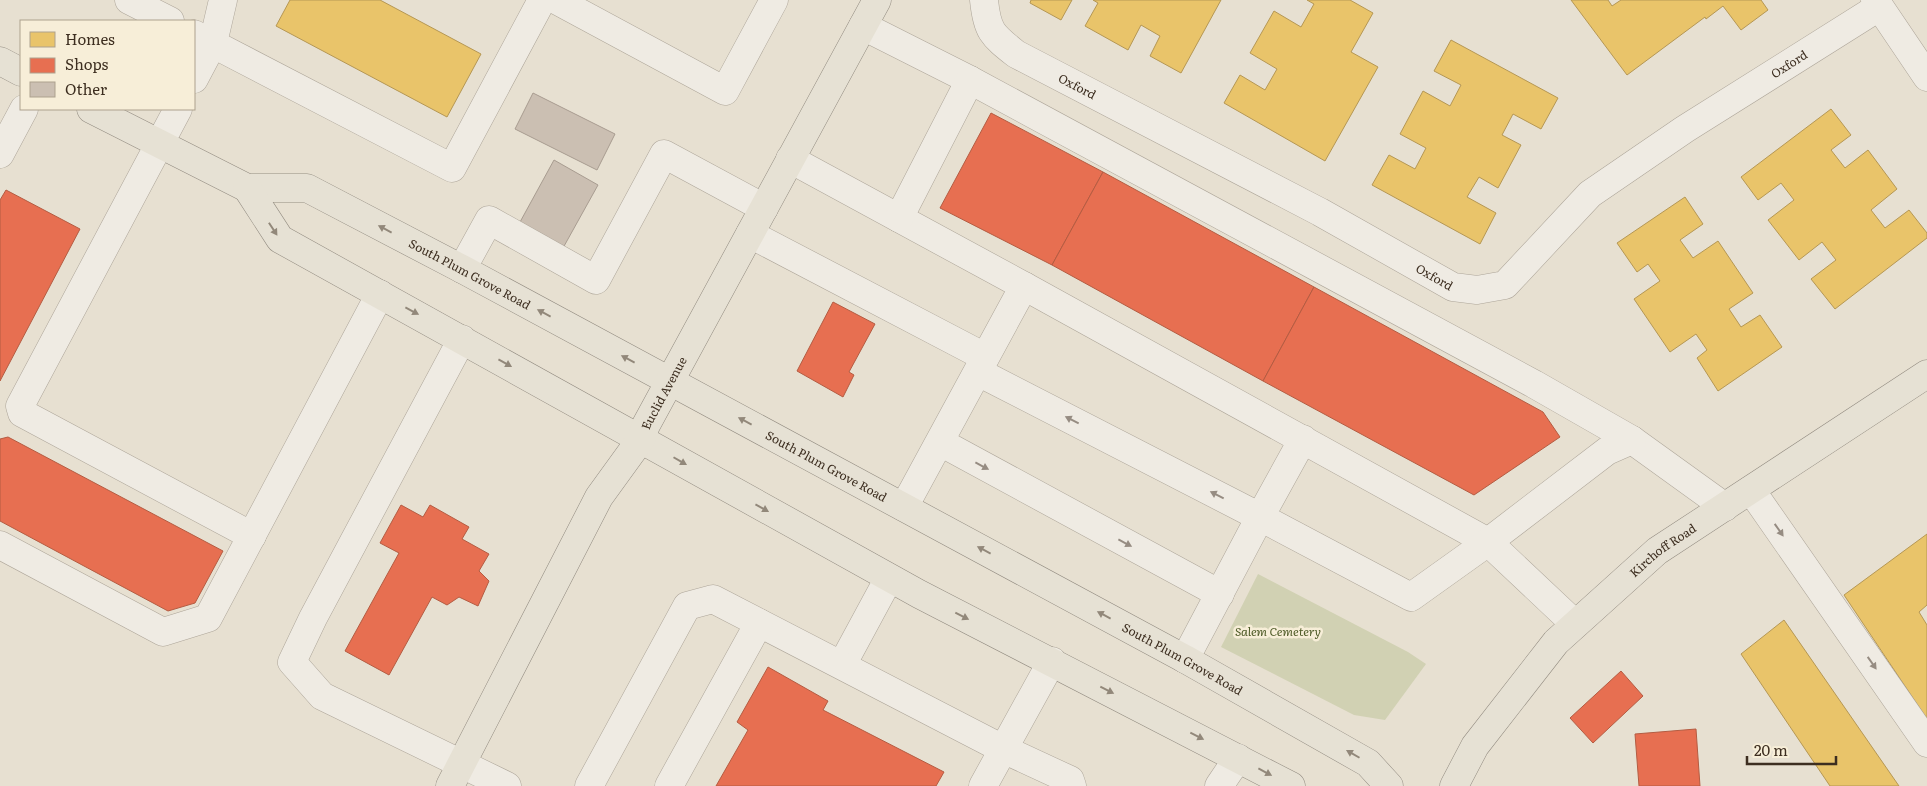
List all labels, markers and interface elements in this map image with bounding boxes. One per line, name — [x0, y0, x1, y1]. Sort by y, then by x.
legend — [20, 20, 195, 110]
text: Homes — [65, 27, 115, 50]
street label: Oxford — [1767, 45, 1811, 82]
text: Shops — [65, 52, 108, 75]
street label: Oxford — [1055, 69, 1100, 104]
text: Other — [65, 77, 107, 100]
one-way arrow — [269, 222, 278, 235]
one-way arrow — [377, 225, 392, 233]
street label: South Plum Grove Road — [406, 234, 535, 314]
street label: Oxford — [1413, 259, 1457, 295]
one-way arrow — [405, 307, 418, 316]
one-way arrow — [536, 309, 551, 317]
street label: Euclid Avenue — [636, 353, 691, 432]
one-way arrow — [621, 355, 636, 363]
one-way arrow — [498, 358, 512, 367]
one-way arrow — [1065, 416, 1080, 424]
one-way arrow — [738, 417, 751, 426]
street label: South Plum Grove Road — [763, 426, 891, 506]
one-way arrow — [674, 457, 687, 466]
one-way arrow — [976, 461, 989, 470]
one-way arrow — [1210, 491, 1224, 499]
one-way arrow — [756, 503, 769, 512]
street label: Kirchoff Road — [1625, 519, 1700, 581]
one-way arrow — [1774, 523, 1784, 537]
one-way arrow — [1118, 539, 1133, 547]
one-way arrow — [976, 546, 991, 554]
one-way arrow — [1097, 611, 1112, 619]
one-way arrow — [955, 612, 969, 620]
street label: South Plum Grove Road — [1119, 618, 1247, 699]
park label: Salem Cemetery — [1235, 622, 1321, 640]
one-way arrow — [1867, 657, 1877, 670]
one-way arrow — [1100, 686, 1114, 694]
one-way arrow — [1190, 732, 1203, 741]
scale bar — [1747, 734, 1836, 766]
text: 20 m — [1754, 738, 1788, 761]
one-way arrow — [1346, 750, 1360, 759]
one-way arrow — [1258, 768, 1272, 776]

